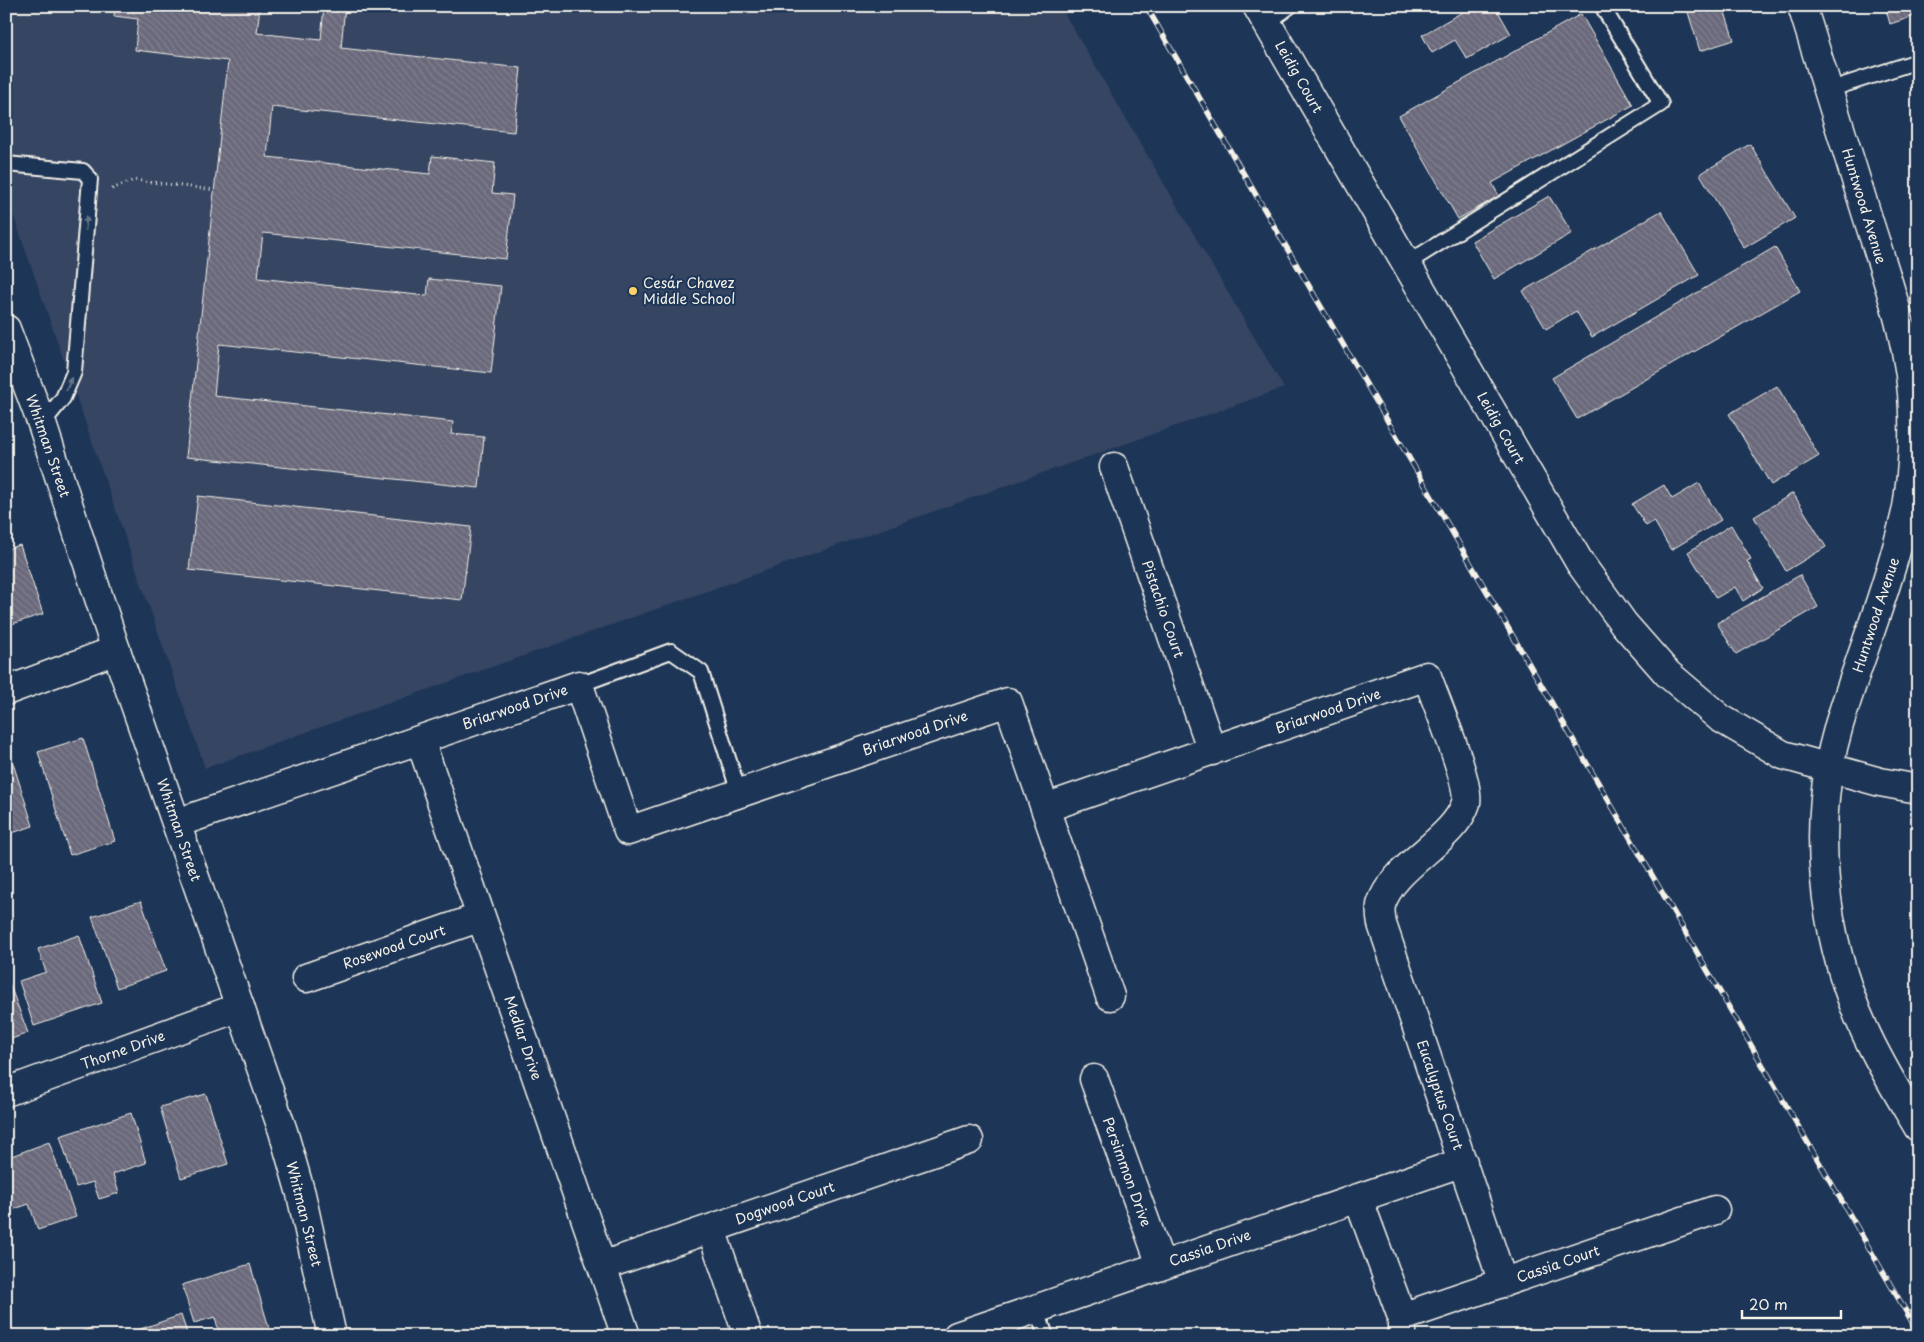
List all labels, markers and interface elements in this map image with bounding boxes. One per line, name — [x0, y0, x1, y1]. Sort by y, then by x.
street label: Leidig Court — [1270, 37, 1329, 117]
street label: Huntwood Avenue — [1837, 146, 1892, 267]
one-way arrow — [82, 215, 90, 231]
place label: Cesár Chavez Middle School — [643, 272, 735, 309]
marker: Cesár Chavez Middle School — [627, 285, 639, 297]
one-way arrow — [65, 377, 73, 391]
street label: Leidig Court — [1472, 388, 1531, 468]
street label: Whitman Street — [21, 392, 76, 500]
street label: Huntwood Avenue — [1847, 554, 1904, 675]
street label: Pistachio Court — [1137, 557, 1190, 661]
street label: Briarwood Drive — [459, 679, 570, 734]
street label: Briarwood Drive — [1272, 683, 1383, 738]
street label: Briarwood Drive — [859, 705, 970, 760]
street label: Whitman Street — [152, 776, 207, 884]
street label: Rosewood Court — [340, 919, 448, 974]
street label: Medlar Drive — [499, 993, 548, 1083]
street label: Thorne Drive — [78, 1025, 168, 1074]
street label: Eucalyptus Court — [1412, 1037, 1469, 1153]
street label: Persimmon Drive — [1098, 1114, 1157, 1230]
street label: Whitman Street — [281, 1159, 328, 1269]
street label: Dogwood Court — [732, 1176, 838, 1229]
street label: Cassia Drive — [1166, 1224, 1254, 1271]
street label: Cassia Court — [1513, 1239, 1602, 1288]
scale bar — [1742, 1287, 1840, 1319]
text: 20 m — [1749, 1292, 1788, 1315]

